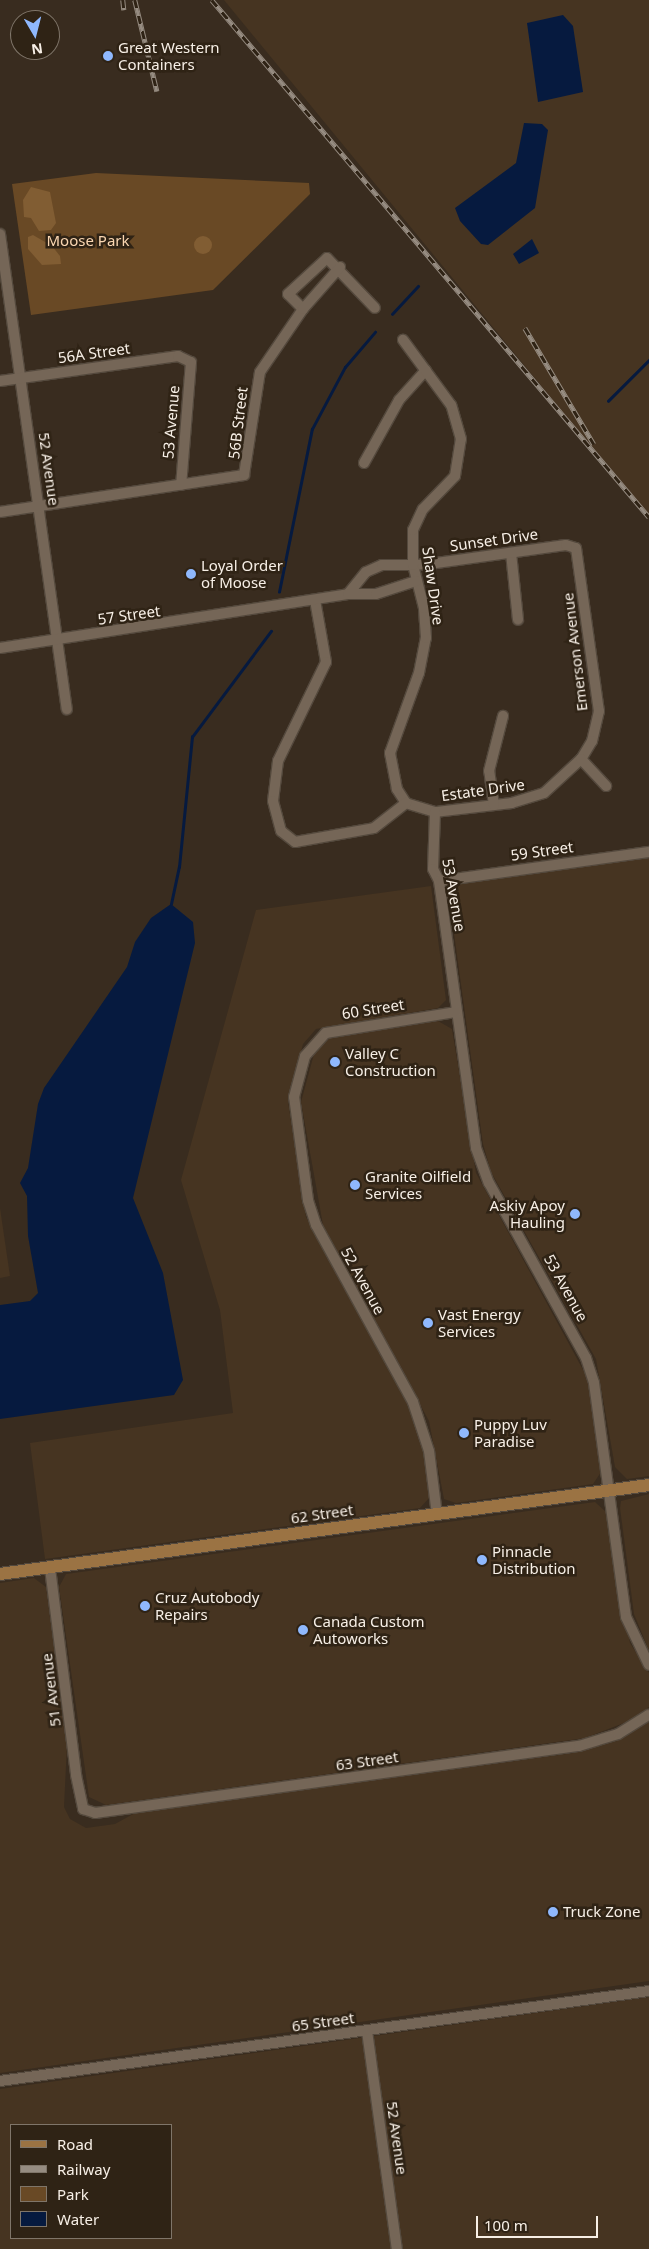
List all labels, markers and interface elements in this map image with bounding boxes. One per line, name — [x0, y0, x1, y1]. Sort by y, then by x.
north arrow — [10, 10, 60, 60]
place label: Great Western Containers — [118, 38, 220, 73]
text: N — [30, 39, 44, 60]
marker: Great Western Containers — [102, 50, 114, 62]
park label: Moose Park — [47, 232, 129, 250]
street label: 56A Street — [57, 339, 131, 367]
street label: 53 Avenue — [159, 384, 183, 460]
street label: 56B Street — [225, 386, 251, 460]
street label: 52 Avenue — [35, 431, 63, 507]
street label: Sunset Drive — [449, 525, 539, 555]
street label: Shaw Drive — [419, 546, 447, 626]
place label: Loyal Order of Moose — [201, 556, 283, 591]
marker: Loyal Order of Moose — [185, 568, 197, 580]
street label: Emerson Avenue — [559, 592, 591, 712]
street label: 57 Street — [97, 602, 161, 628]
street label: Estate Drive — [440, 775, 526, 805]
street label: 59 Street — [510, 838, 574, 864]
street label: 53 Avenue — [439, 857, 469, 933]
street label: 60 Street — [341, 995, 405, 1023]
place label: Valley C Construction — [345, 1044, 436, 1079]
marker: Valley C Construction — [329, 1056, 341, 1068]
place label: Granite Oilfield Services — [365, 1167, 471, 1202]
marker: Granite Oilfield Services — [349, 1179, 361, 1191]
place label: Askiy Apoy Hauling — [490, 1196, 565, 1231]
marker: Askiy Apoy Hauling — [569, 1208, 581, 1220]
street label: 52 Avenue — [337, 1244, 389, 1318]
street label: 53 Avenue — [540, 1251, 592, 1325]
place label: Vast Energy Services — [438, 1305, 521, 1340]
marker: Vast Energy Services — [422, 1317, 434, 1329]
place label: Puppy Luv Paradise — [474, 1415, 547, 1450]
marker: Puppy Luv Paradise — [458, 1427, 470, 1439]
street label: 62 Street — [290, 1501, 354, 1527]
place label: Pinnacle Distribution — [492, 1542, 576, 1577]
marker: Pinnacle Distribution — [476, 1554, 488, 1566]
place label: Cruz Autobody Repairs — [155, 1588, 259, 1623]
marker: Cruz Autobody Repairs — [139, 1600, 151, 1612]
place label: Canada Custom Autoworks — [313, 1612, 425, 1647]
marker: Canada Custom Autoworks — [297, 1624, 309, 1636]
street label: 51 Avenue — [38, 1652, 64, 1728]
street label: 63 Street — [335, 1748, 399, 1774]
place label: Truck Zone — [563, 1903, 641, 1921]
marker: Truck Zone — [547, 1906, 559, 1918]
street label: 65 Street — [291, 2009, 355, 2035]
street label: 52 Avenue — [383, 2100, 411, 2176]
legend — [10, 2124, 172, 2239]
text: Road — [57, 2134, 93, 2154]
text: Railway — [57, 2159, 110, 2179]
text: Park — [57, 2184, 89, 2204]
scale bar — [479, 2206, 602, 2238]
text: Water — [57, 2209, 99, 2229]
text: 100 m — [484, 2215, 528, 2235]

